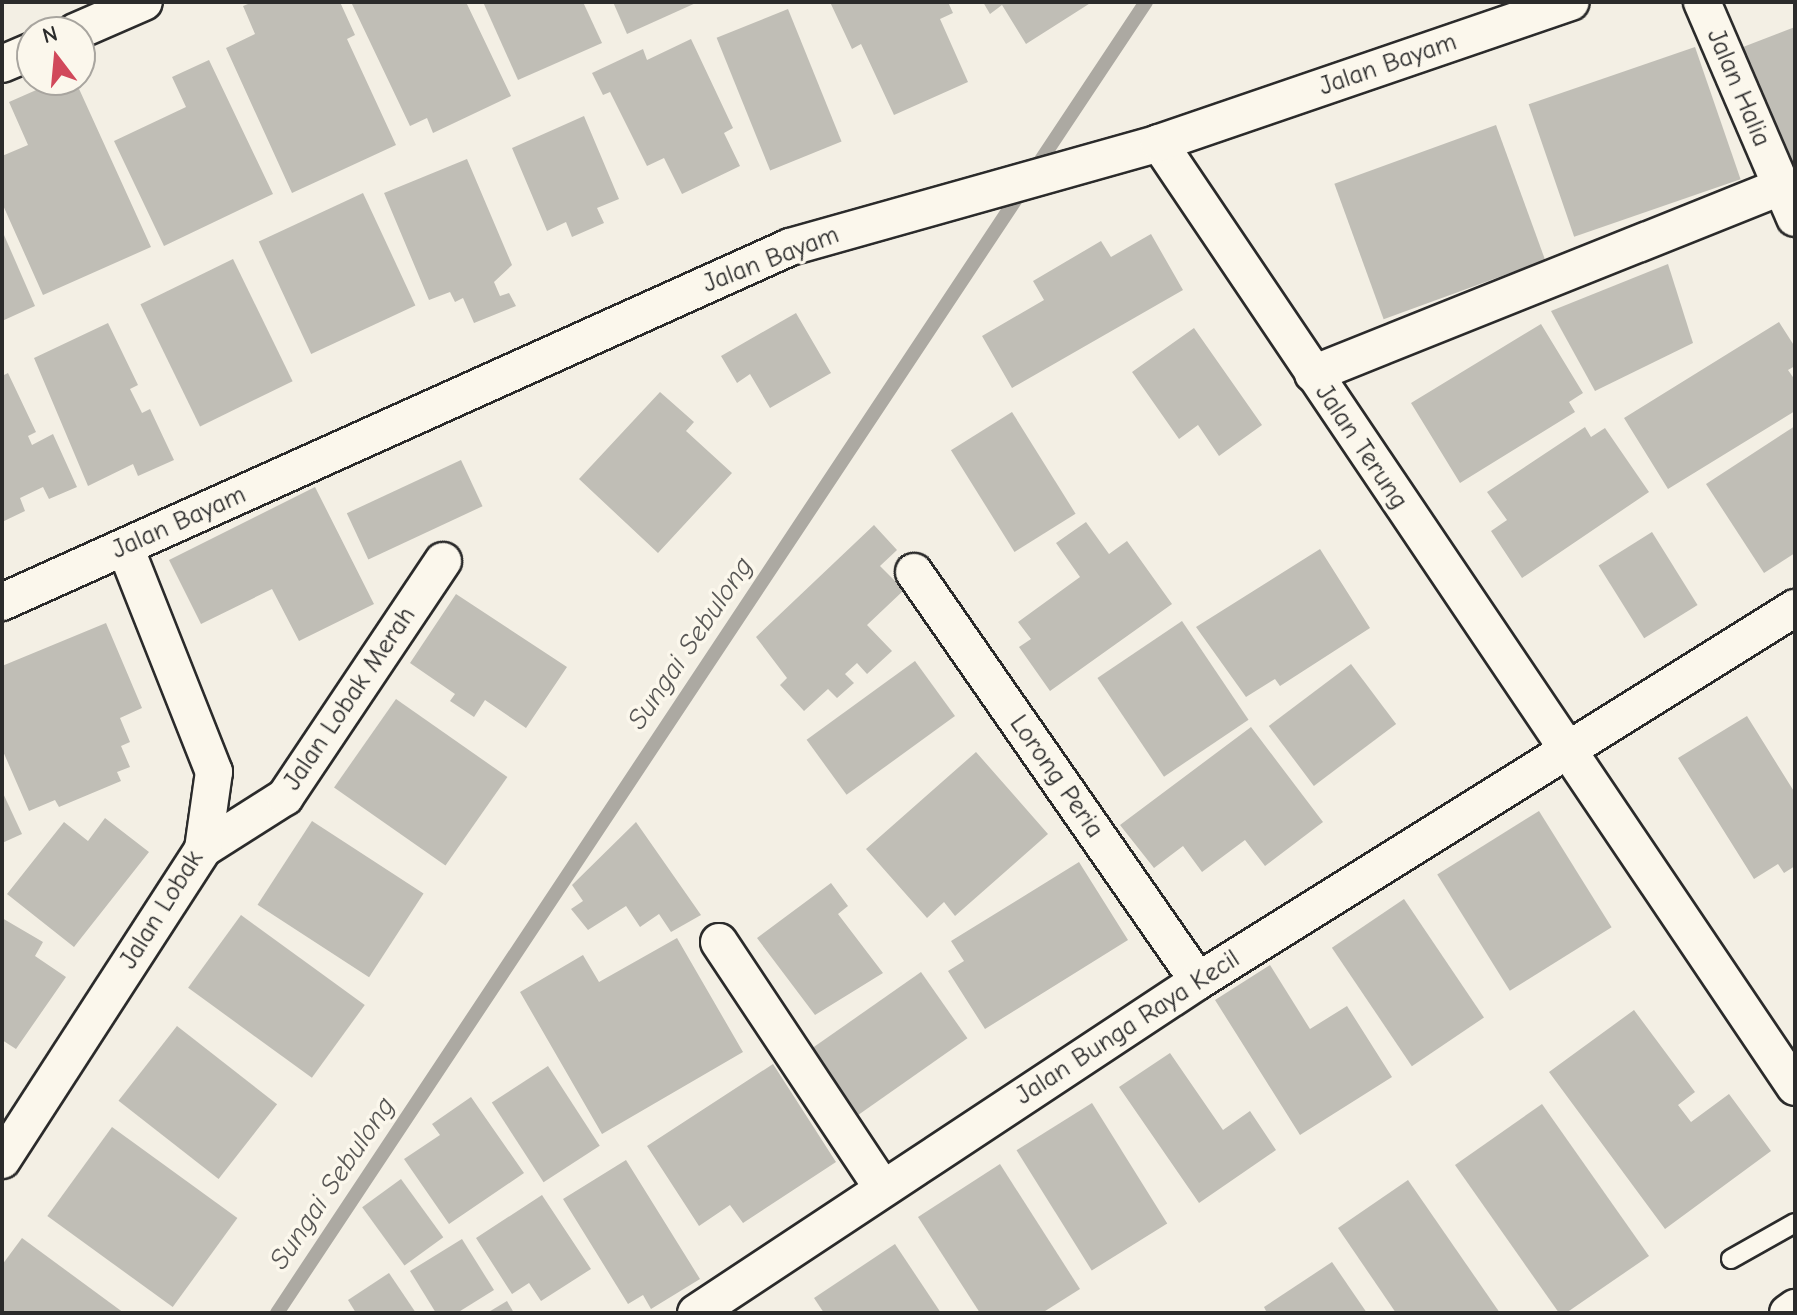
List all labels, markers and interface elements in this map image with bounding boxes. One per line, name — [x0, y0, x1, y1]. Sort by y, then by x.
north arrow — [16, 16, 96, 96]
text: N — [39, 20, 60, 49]
street label: Jalan Halia — [1699, 25, 1777, 151]
street label: Jalan Bayam — [1315, 27, 1461, 103]
street label: Jalan Bayam — [699, 220, 843, 300]
street label: Jalan Terung — [1308, 379, 1414, 515]
street label: Jalan Bayam — [107, 480, 251, 566]
water label: Sungai Sebulong — [620, 550, 760, 736]
street label: Jalan Lobak Merah — [277, 601, 423, 797]
street label: Lorong Peria — [1002, 710, 1110, 844]
street label: Jalan Lobak — [113, 845, 211, 975]
street label: Jalan Bunga Raya Kecil — [1010, 944, 1246, 1112]
water label: Sungai Sebulong — [262, 1090, 402, 1276]

